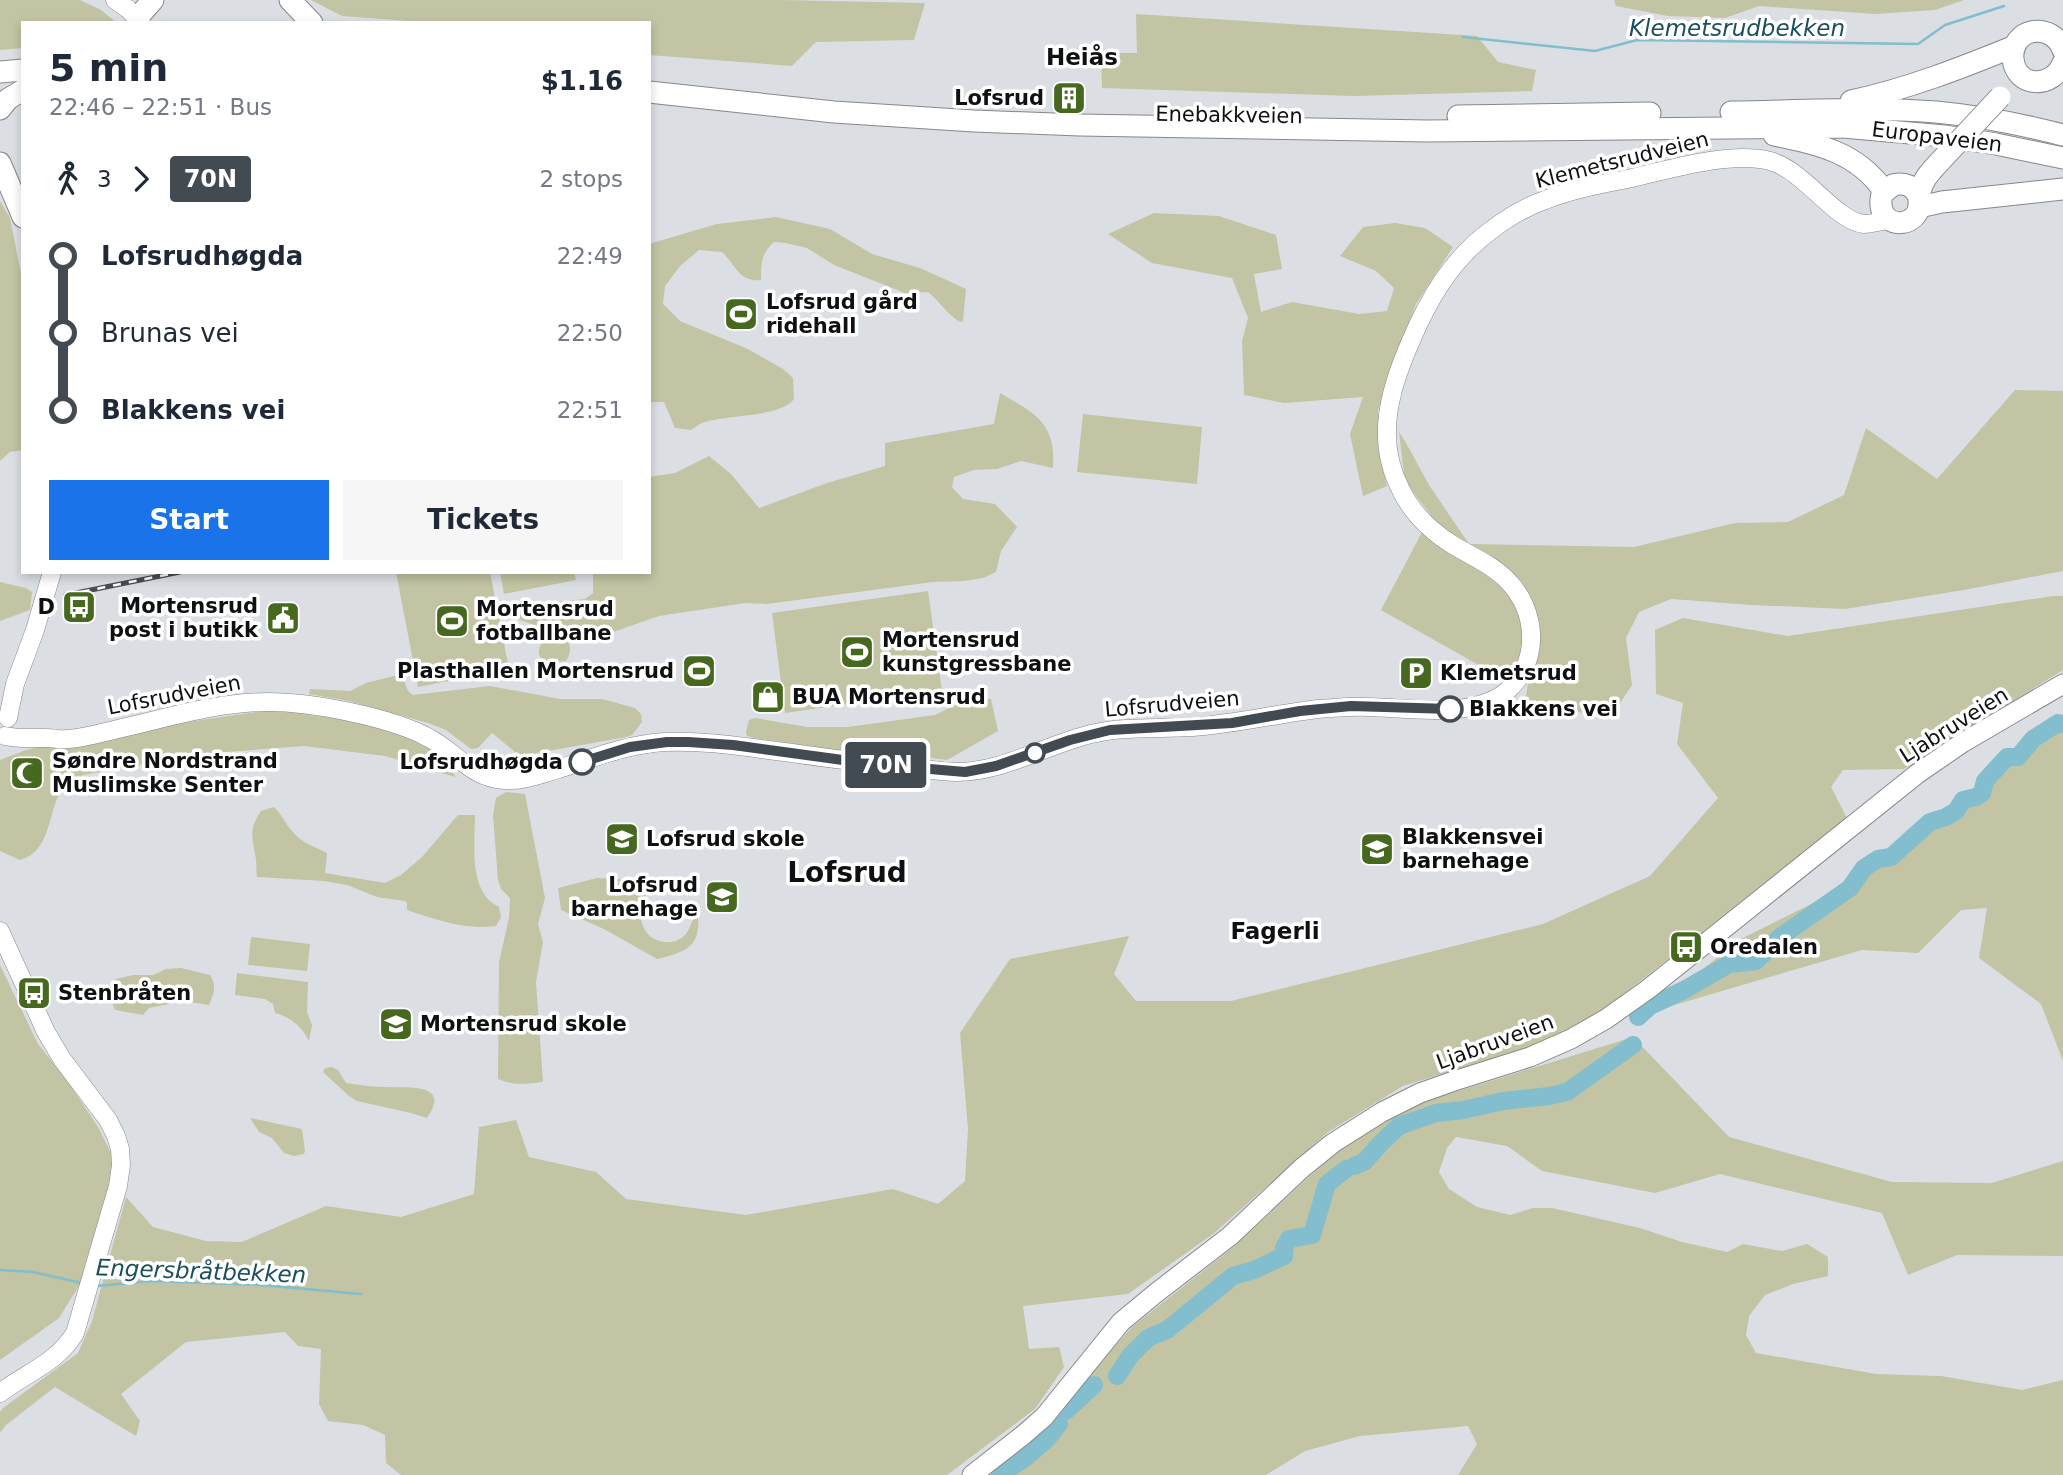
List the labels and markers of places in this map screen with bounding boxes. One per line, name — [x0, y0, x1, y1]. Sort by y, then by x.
building icon: Lofsrud — [1050, 79, 1088, 117]
place label: Lofsrud — [954, 86, 1044, 110]
place label: Lofsrud gård ridehall — [766, 289, 918, 338]
sports icon: Lofsrud gård ridehall — [722, 295, 760, 333]
bus stop icon: D — [60, 588, 98, 626]
place label: Mortensrud post i butikk — [109, 594, 259, 642]
place label: D — [38, 595, 55, 619]
place label: Mortensrud fotballbane — [476, 597, 614, 645]
public building icon: Mortensrud post i butikk — [264, 599, 302, 637]
sports icon: Mortensrud fotballbane — [433, 602, 471, 640]
place label: Mortensrud kunstgressbane — [882, 628, 1071, 676]
sports icon: Mortensrud kunstgressbane — [838, 633, 876, 671]
sports icon: Plasthallen Mortensrud — [680, 652, 718, 690]
parking icon: Klemetsrud — [1397, 654, 1435, 692]
place label: Plasthallen Mortensrud — [397, 659, 674, 683]
place label: Klemetsrud — [1440, 661, 1577, 685]
shop icon: BUA Mortensrud — [749, 678, 787, 716]
place label: BUA Mortensrud — [792, 685, 986, 709]
marker: Blakkens vei — [1437, 696, 1463, 722]
place label: Blakkens vei — [1469, 697, 1618, 721]
unlabelled marker — [1025, 743, 1045, 763]
place label: Søndre Nordstrand Muslimske Senter — [52, 749, 278, 797]
marker: Lofsrudhøgda — [569, 749, 595, 775]
place label: Lofsrudhøgda — [400, 750, 563, 774]
mosque icon: Søndre Nordstrand Muslimske Senter — [8, 754, 46, 792]
school or university icon: Lofsrud skole — [603, 820, 641, 858]
place label: Blakkensvei barnehage — [1402, 825, 1544, 873]
place label: Lofsrud skole — [646, 827, 805, 851]
school or university icon: Blakkensvei barnehage — [1358, 830, 1396, 868]
place label: Lofsrud barnehage — [571, 873, 698, 921]
school or university icon: Lofsrud barnehage — [703, 878, 741, 916]
bus stop icon: Oredalen — [1667, 928, 1705, 966]
place label: Oredalen — [1710, 935, 1818, 959]
bus stop icon: Stenbråten — [15, 974, 53, 1012]
place label: Stenbråten — [58, 980, 191, 1005]
school or university icon: Mortensrud skole — [377, 1005, 415, 1043]
place label: Mortensrud skole — [420, 1012, 627, 1036]

